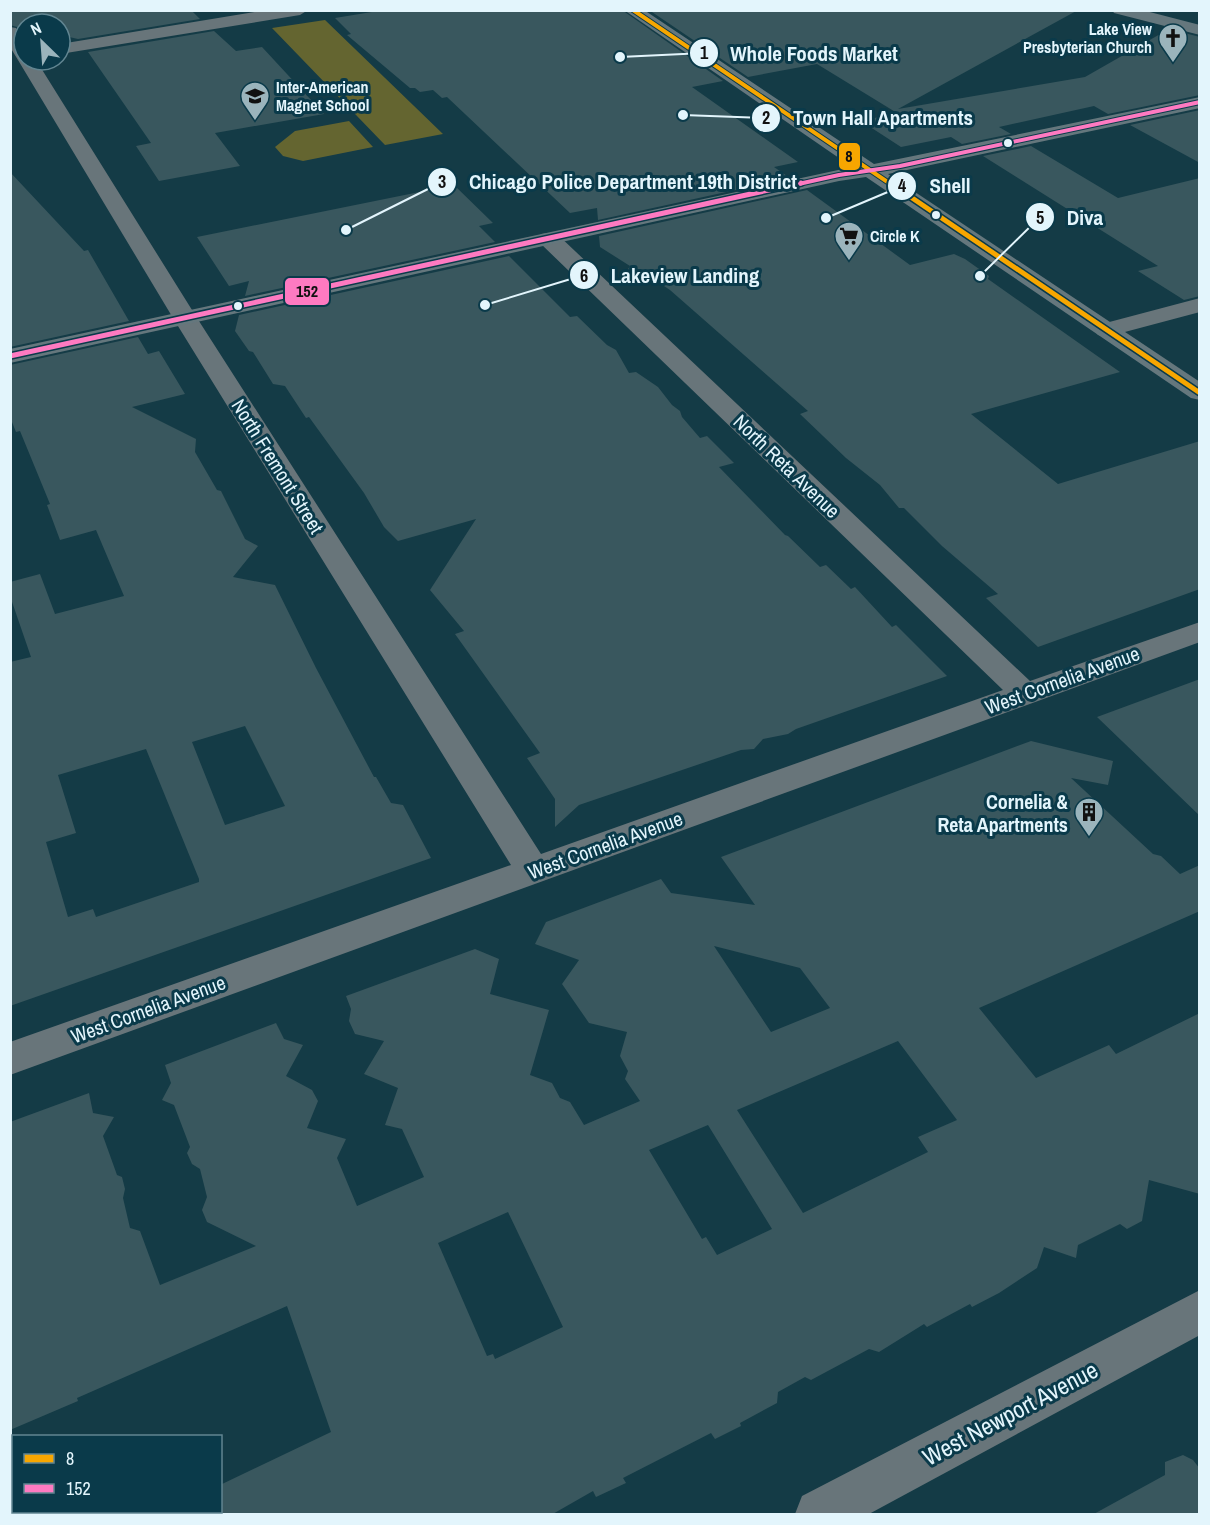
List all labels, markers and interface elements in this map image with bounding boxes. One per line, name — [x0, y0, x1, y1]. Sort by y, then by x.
north arrow — [12, 12, 72, 72]
text: N — [27, 16, 45, 40]
place label: Lake View Presbyterian Church — [1023, 18, 1153, 58]
church icon: Lake View Presbyterian Church — [1157, 22, 1189, 64]
callout: Whole Foods Market — [689, 34, 910, 73]
text: Whole Foods Market — [730, 39, 898, 68]
text: 1 — [700, 40, 709, 65]
place label: Inter-American Magnet School — [276, 76, 369, 116]
school or university icon: Inter-American Magnet School — [239, 80, 271, 122]
callout: Town Hall Apartments — [751, 98, 985, 137]
text: Town Hall Apartments — [793, 103, 973, 132]
text: 2 — [762, 105, 770, 130]
unlabelled marker — [1002, 137, 1014, 149]
line badge: 8 — [838, 142, 861, 171]
text: 8 — [845, 145, 853, 167]
callout: Chicago Police Department 19th District — [427, 162, 810, 201]
callout: Shell — [887, 166, 982, 205]
text: Chicago Police Department 19th District — [469, 167, 797, 196]
text: 3 — [438, 169, 446, 194]
text: Shell — [929, 171, 971, 200]
text: 4 — [898, 173, 907, 198]
callout: Diva — [1025, 198, 1116, 237]
text: Diva — [1067, 203, 1104, 232]
text: 5 — [1036, 205, 1044, 230]
unlabelled marker — [930, 209, 942, 221]
supermarket icon: Circle K — [833, 220, 865, 262]
place label: Circle K — [870, 225, 920, 247]
callout: Lakeview Landing — [569, 256, 772, 295]
text: Lakeview Landing — [611, 261, 760, 290]
text: 6 — [580, 263, 588, 288]
line badge: 152 — [284, 277, 330, 306]
text: 152 — [296, 280, 318, 302]
unlabelled marker — [232, 300, 244, 312]
street label: North Fremont Street — [226, 394, 330, 539]
street label: North Reta Avenue — [728, 408, 846, 524]
street label: West Cornelia Avenue — [981, 640, 1143, 720]
place label: Cornelia & Reta Apartments — [937, 788, 1068, 838]
building icon: Cornelia & Reta Apartments — [1073, 796, 1105, 838]
street label: West Cornelia Avenue — [524, 805, 686, 885]
street label: West Cornelia Avenue — [67, 969, 229, 1049]
street label: West Newport Avenue — [917, 1353, 1103, 1473]
legend — [12, 1435, 222, 1513]
text: 8 — [66, 1446, 74, 1471]
text: 152 — [66, 1476, 91, 1501]

